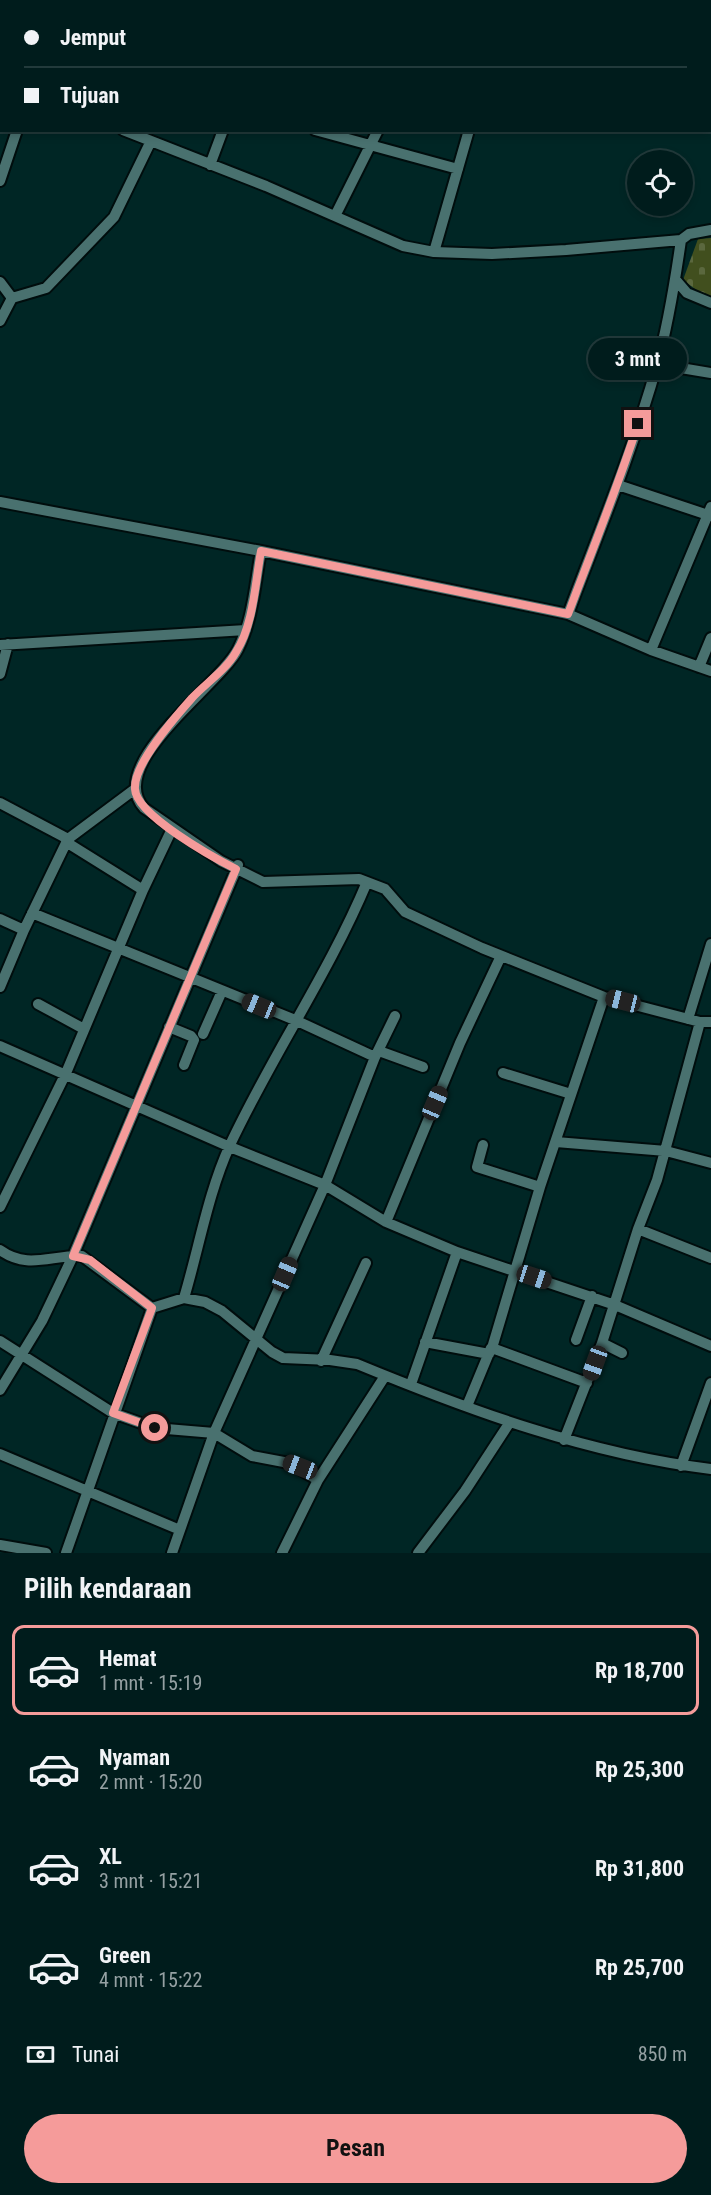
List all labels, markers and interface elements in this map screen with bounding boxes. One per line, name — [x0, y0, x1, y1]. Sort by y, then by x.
text: Jemput — [60, 25, 126, 50]
text: Tujuan — [60, 83, 119, 108]
map controls — [627, 150, 693, 216]
button: locate — [627, 150, 693, 216]
callout: 3 mnt — [588, 337, 688, 379]
text: 3 mnt — [615, 347, 660, 371]
route end — [624, 410, 651, 437]
car — [603, 988, 643, 1014]
car — [239, 991, 279, 1021]
car — [420, 1083, 450, 1123]
car — [270, 1254, 300, 1294]
car — [514, 1263, 554, 1291]
car — [580, 1343, 610, 1383]
route start — [141, 1414, 168, 1441]
car — [280, 1452, 320, 1482]
text: Pilih kendaraan — [24, 1573, 192, 1605]
icon: car — [27, 1643, 81, 1697]
text: Hemat — [99, 1646, 156, 1671]
text: Rp 18,700 — [595, 1658, 684, 1683]
text: 1 mnt · 15:19 — [99, 1671, 202, 1695]
icon: car — [27, 1742, 81, 1796]
text: Nyaman — [99, 1745, 170, 1770]
text: Rp 25,300 — [595, 1757, 684, 1782]
text: 2 mnt · 15:20 — [99, 1770, 202, 1794]
icon: car — [27, 1841, 81, 1895]
text: XL — [99, 1844, 122, 1869]
text: Rp 31,800 — [595, 1856, 684, 1881]
text: 3 mnt · 15:21 — [99, 1869, 202, 1893]
icon: car — [27, 1940, 81, 1994]
text: Green — [99, 1943, 151, 1968]
text: Rp 25,700 — [595, 1955, 684, 1980]
text: 4 mnt · 15:22 — [99, 1968, 202, 1992]
icon: cash — [24, 2038, 57, 2071]
text: Tunai — [72, 2042, 119, 2067]
text: 850 m — [638, 2042, 687, 2066]
button: Pesan — [24, 2114, 687, 2183]

